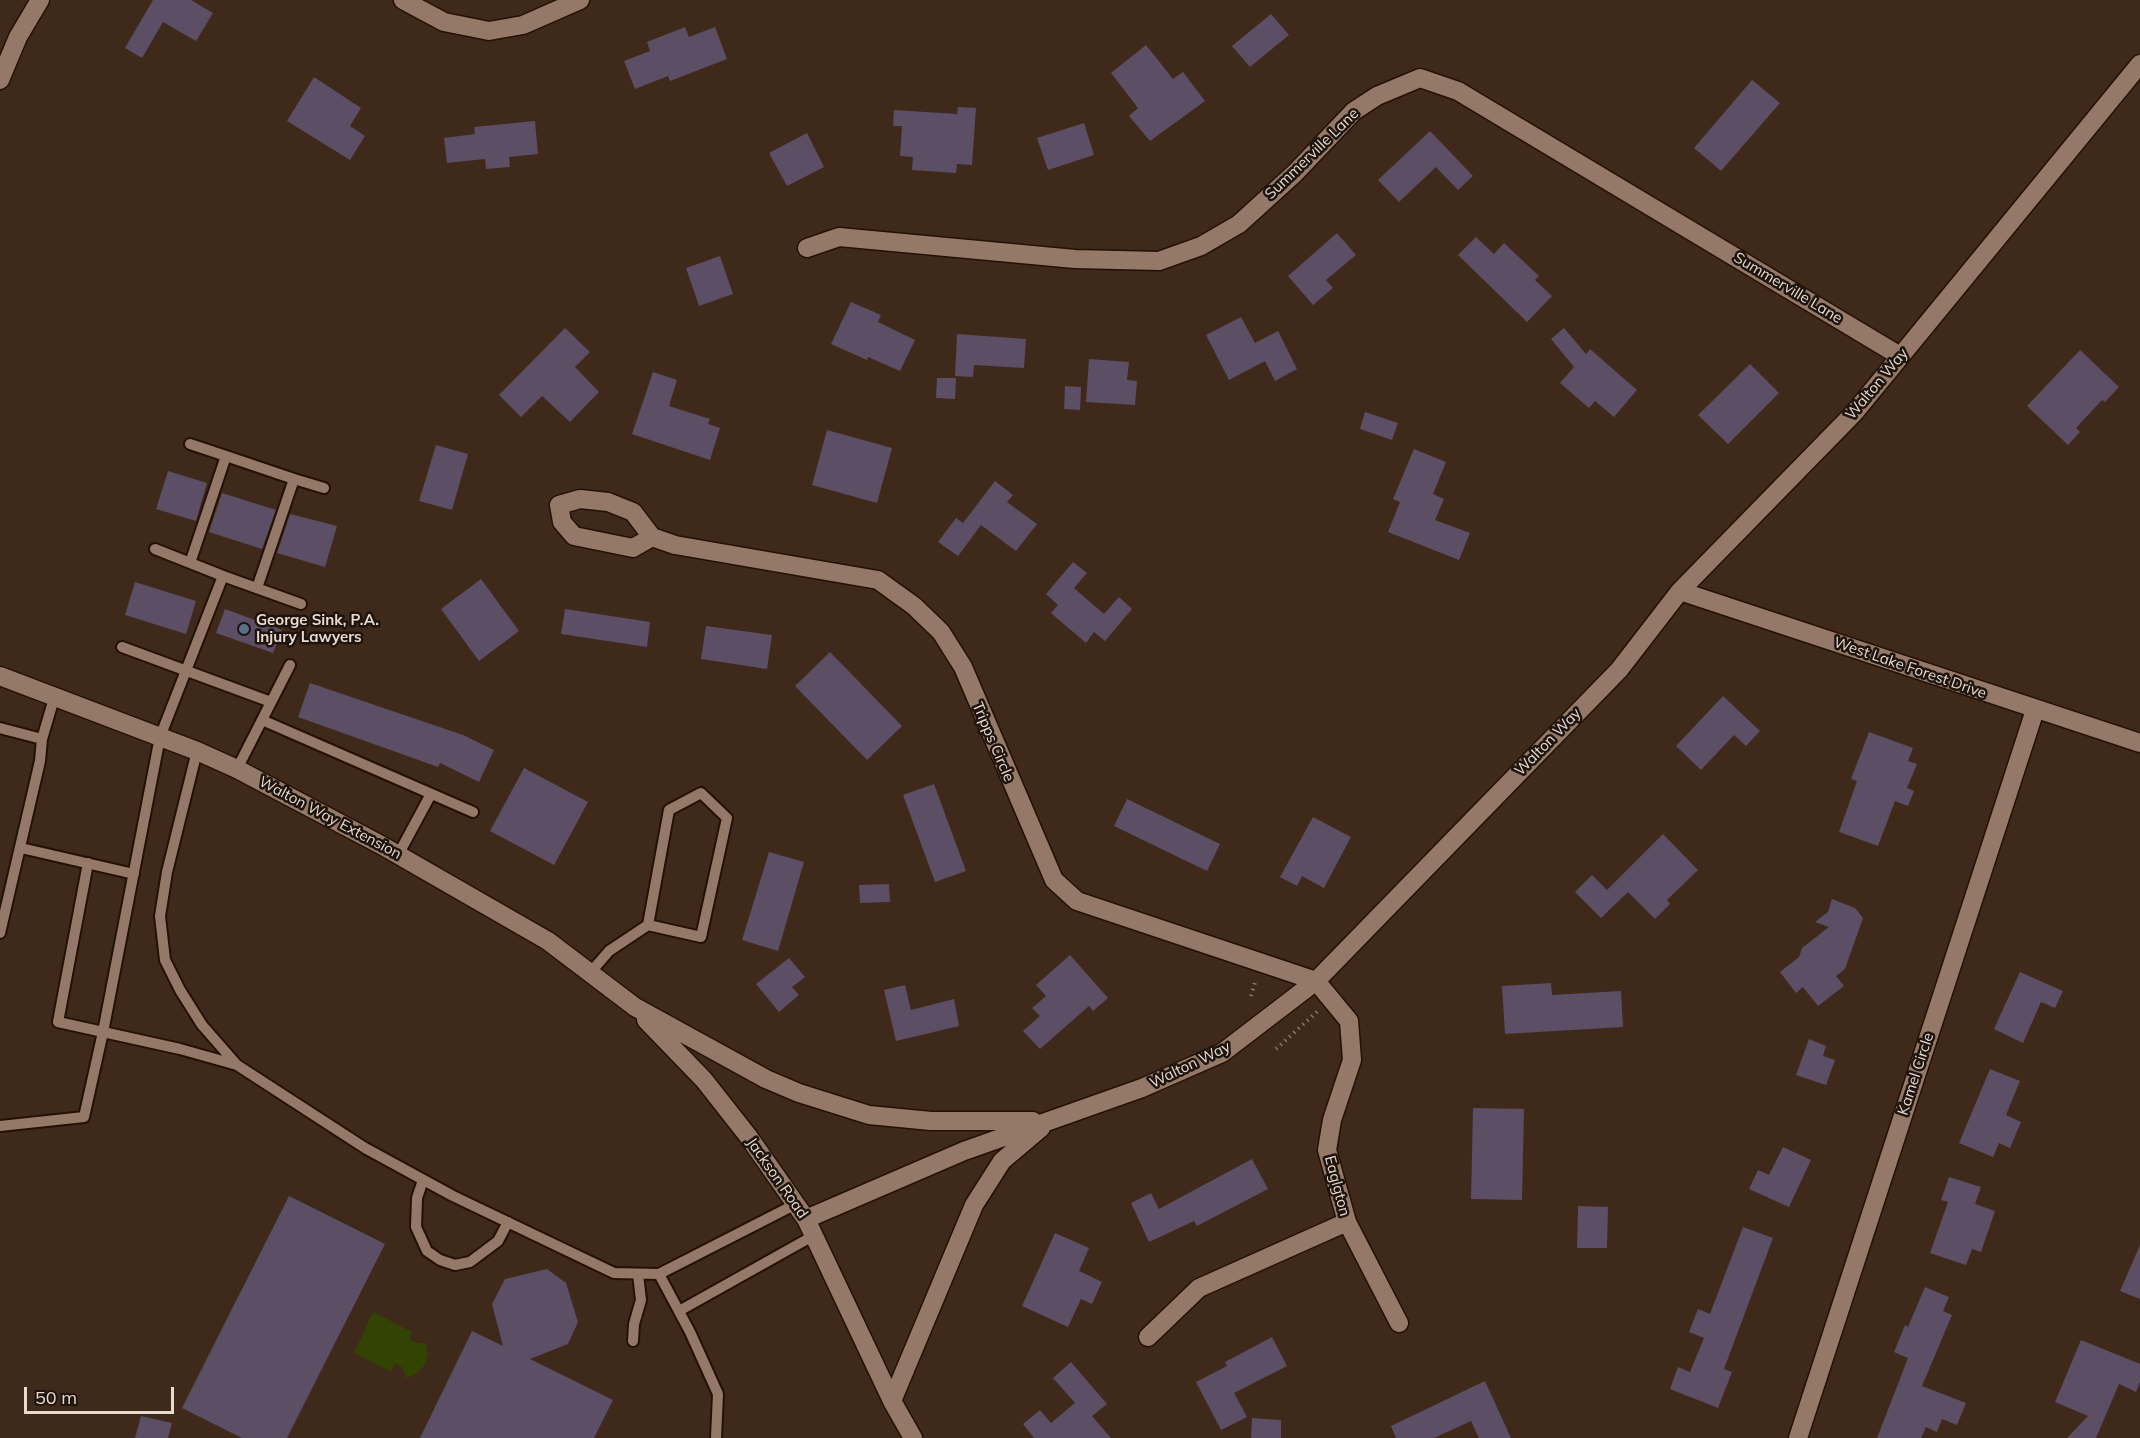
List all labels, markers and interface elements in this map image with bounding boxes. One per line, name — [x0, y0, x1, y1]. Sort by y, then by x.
street label: Summerville Lane — [1261, 105, 1363, 203]
street label: Summerville Lane — [1731, 249, 1845, 327]
street label: Walton Way — [1842, 345, 1912, 423]
place label: George Sink, P.A. Injury Lawyers — [256, 611, 379, 646]
marker: George Sink, P.A. Injury Lawyers — [237, 622, 251, 636]
street label: West Lake Forest Drive — [1831, 633, 1989, 703]
street label: Tripps Circle — [968, 700, 1018, 784]
street label: Walton Way — [1511, 704, 1585, 780]
street label: Walton Way Extension — [256, 773, 404, 863]
street label: Kamel Circle — [1894, 1030, 1938, 1118]
street label: Walton Way — [1147, 1038, 1233, 1092]
street label: Jackson Road — [743, 1134, 811, 1222]
street label: Eaglgton — [1320, 1154, 1354, 1218]
scale bar — [27, 1375, 177, 1413]
text: 50 m — [35, 1386, 77, 1409]

